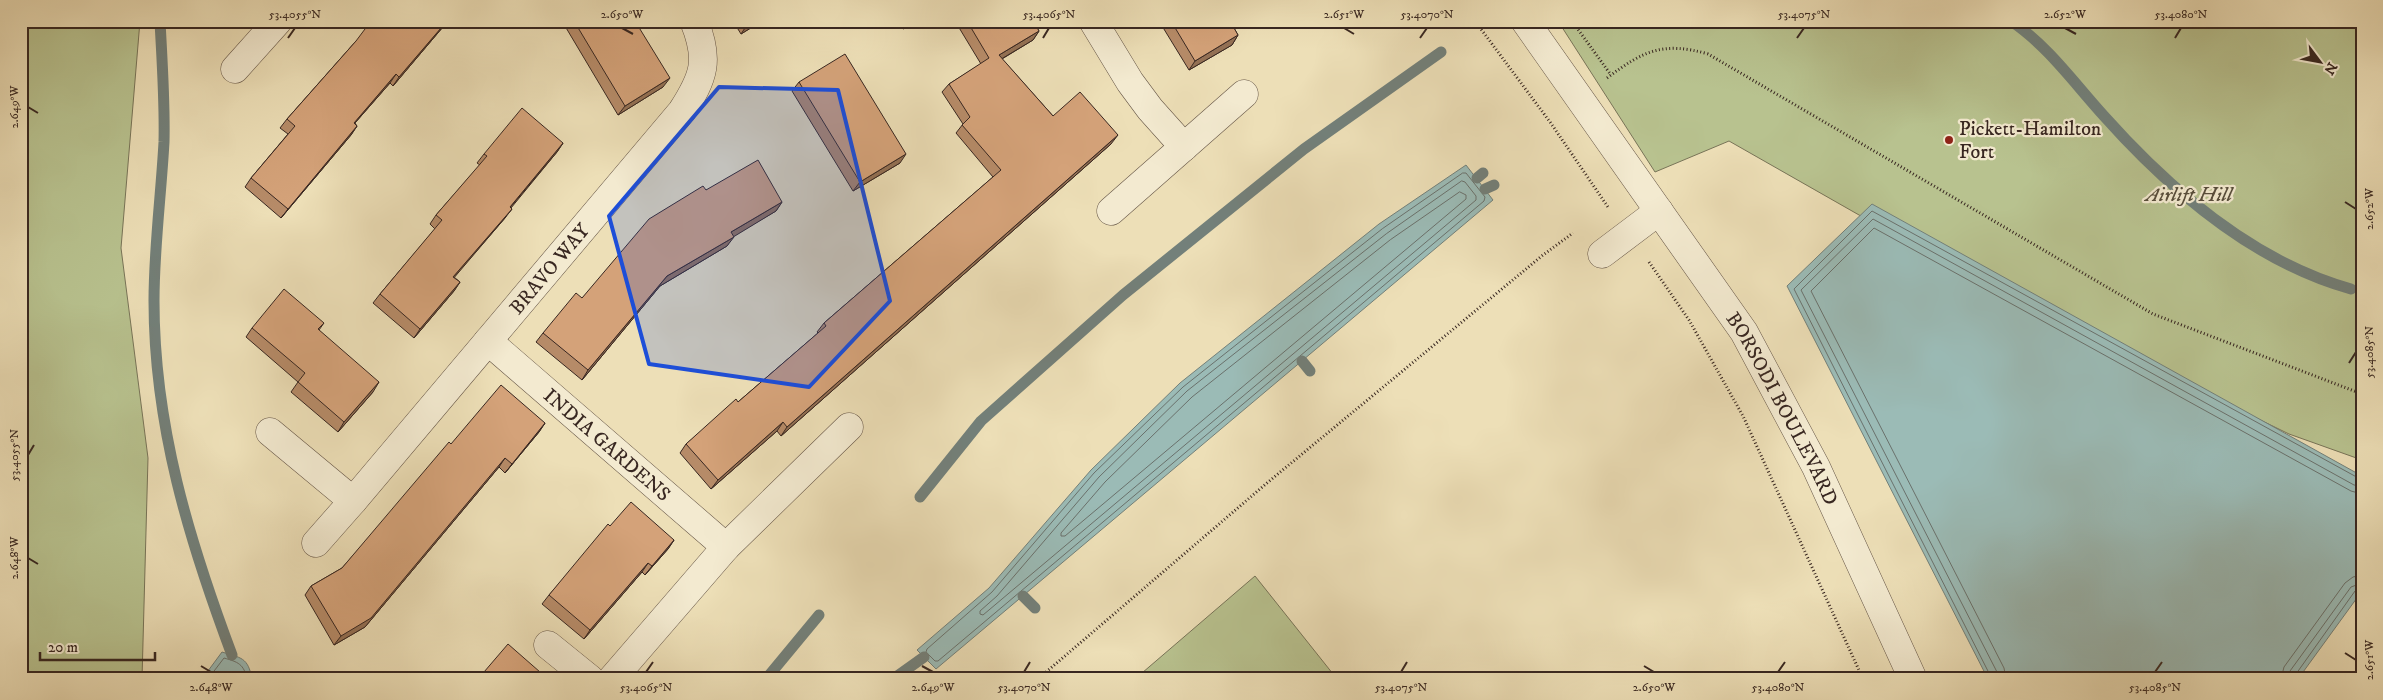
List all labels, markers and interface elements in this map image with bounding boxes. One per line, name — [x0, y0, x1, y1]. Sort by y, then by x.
text: 53.4055°N — [269, 7, 321, 22]
text: 2.650°W — [601, 7, 644, 22]
text: 53.4065°N — [1023, 7, 1075, 22]
text: 2.651°W — [1324, 7, 1365, 22]
text: 53.4070°N — [1400, 7, 1454, 22]
text: 53.4075°N — [1778, 7, 1830, 22]
text: 2.652°W — [2044, 7, 2087, 22]
text: 53.4080°N — [2155, 7, 2208, 22]
north arrow — [2296, 38, 2346, 88]
text: N — [2319, 59, 2341, 78]
text: 2.649°W — [7, 85, 22, 128]
place label: Pickett-Hamilton Fort — [1959, 117, 2102, 165]
marker: Pickett-Hamilton Fort — [1943, 134, 1955, 146]
park label: Airlift Hill — [2144, 183, 2234, 208]
text: 2.652°W — [2362, 187, 2377, 230]
street label: BRAVO WAY — [505, 219, 596, 320]
street label: BORSODI BOULEVARD — [1720, 308, 1843, 510]
text: 53.4085°N — [2362, 326, 2377, 378]
street label: INDIA GARDENS — [538, 384, 675, 507]
text: 53.4055°N — [7, 429, 22, 481]
text: 2.648°W — [7, 536, 22, 579]
scale bar — [40, 630, 155, 662]
text: 20 m — [48, 638, 78, 657]
text: 2.651°W — [2362, 639, 2377, 680]
text: 2.648°W — [190, 680, 233, 695]
text: 53.4065°N — [620, 680, 672, 695]
text: 2.649°W — [912, 680, 955, 695]
text: 53.4070°N — [997, 680, 1051, 695]
text: 53.4075°N — [1375, 680, 1427, 695]
text: 2.650°W — [1633, 680, 1676, 695]
text: 53.4080°N — [1752, 680, 1805, 695]
text: 53.4085°N — [2129, 680, 2181, 695]

